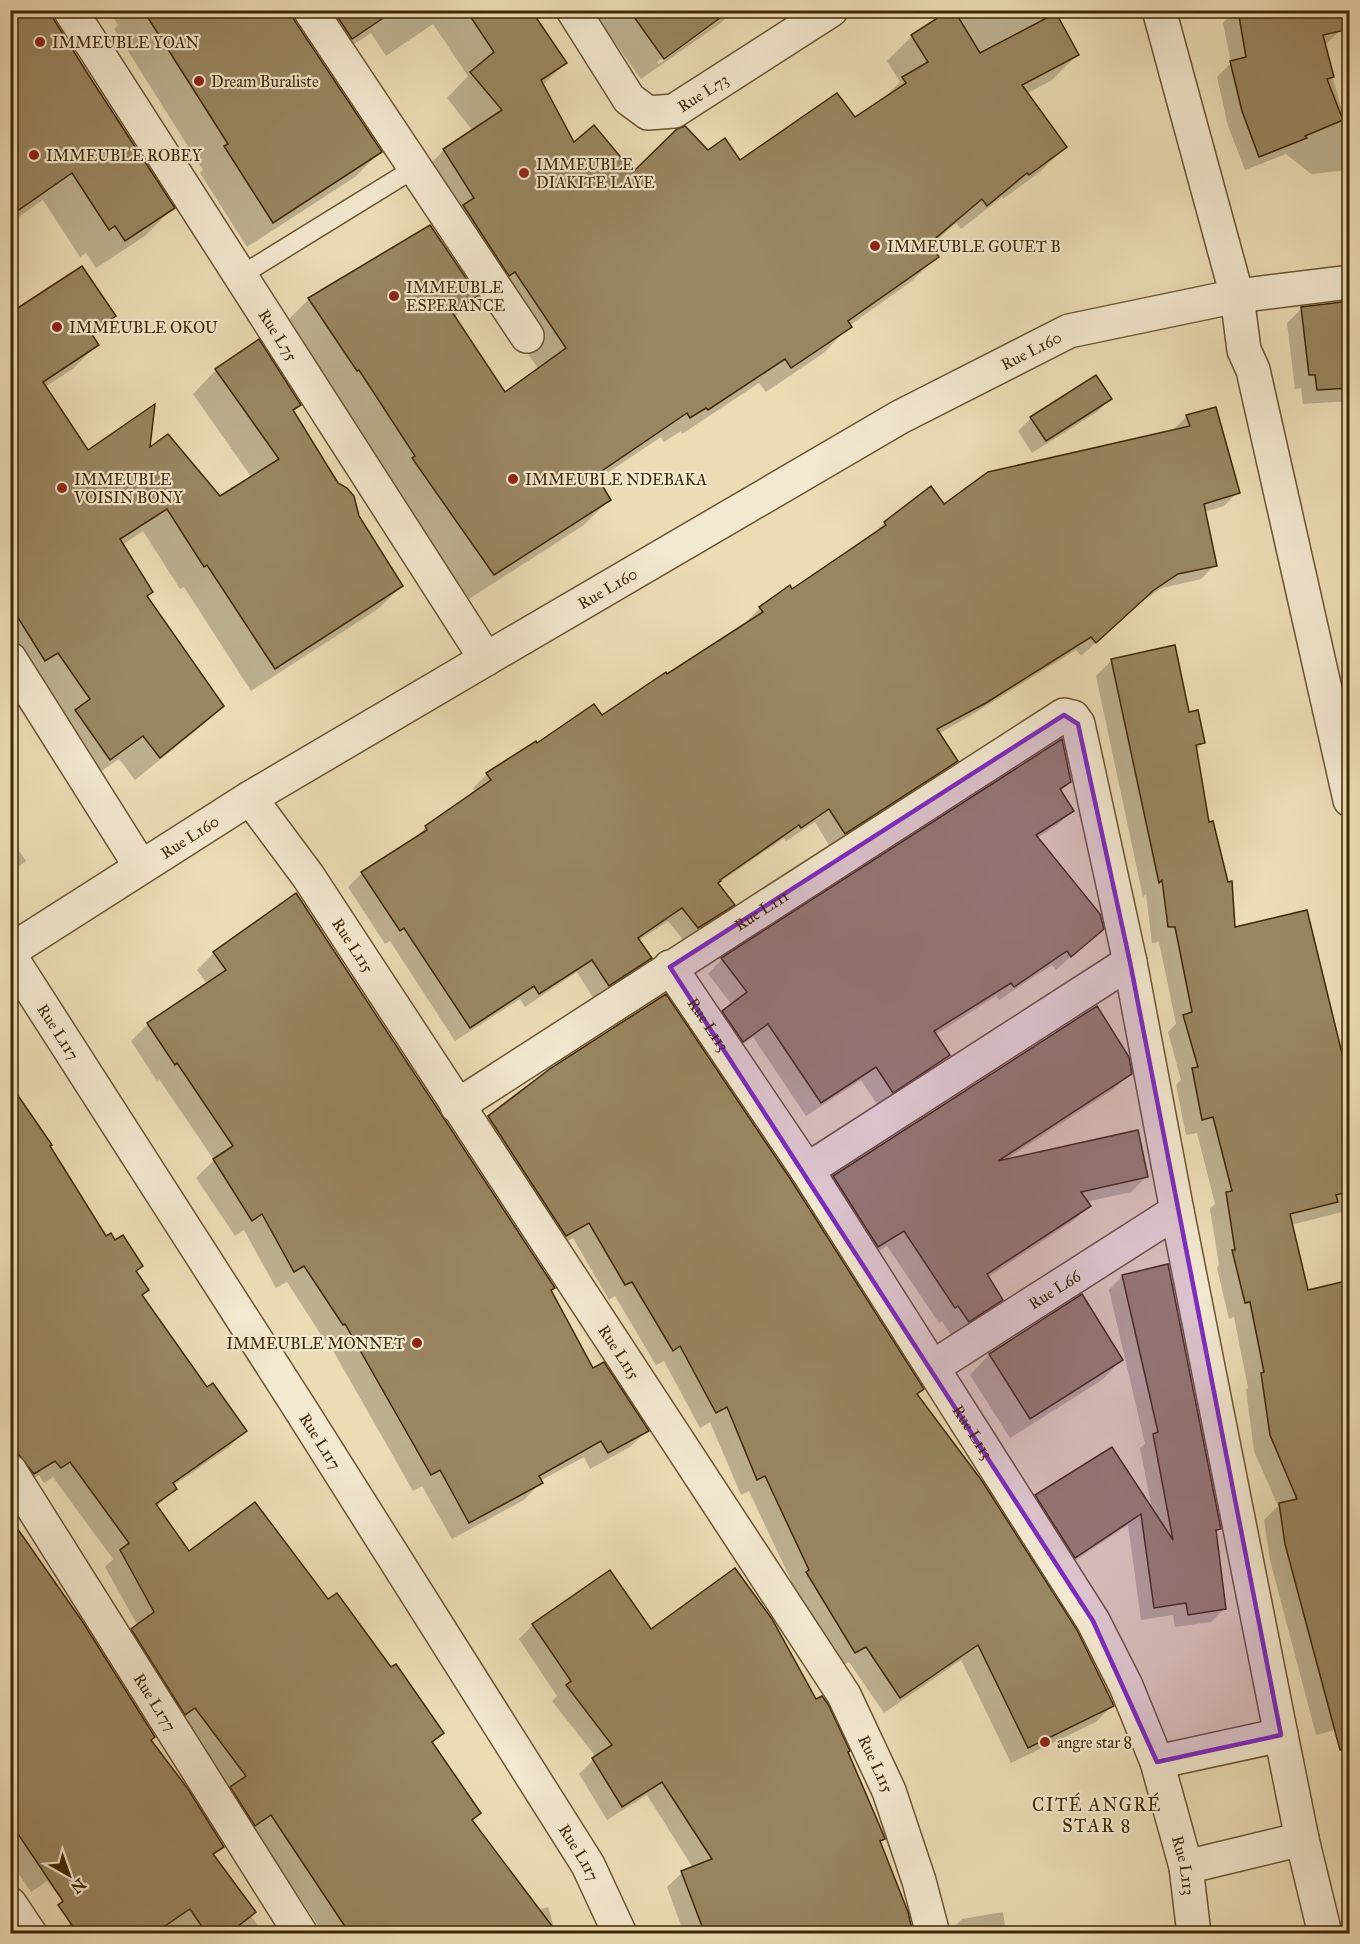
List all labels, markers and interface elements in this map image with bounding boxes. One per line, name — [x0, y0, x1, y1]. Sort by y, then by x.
place label: IMMEUBLE YOAN — [52, 33, 200, 52]
marker: IMMEUBLE YOAN — [33, 35, 47, 49]
street label: Rue L73 — [674, 70, 732, 116]
place label: Dream Buraliste — [211, 72, 319, 91]
marker: Dream Buraliste — [192, 74, 206, 88]
place label: IMMEUBLE ROBEY — [46, 146, 203, 165]
marker: IMMEUBLE ROBEY — [27, 148, 41, 162]
place label: IMMEUBLE DIAKITE LAYE — [536, 155, 655, 192]
marker: IMMEUBLE DIAKITE LAYE — [517, 166, 531, 180]
place label: IMMEUBLE GOUET B — [887, 237, 1061, 256]
marker: IMMEUBLE GOUET B — [868, 239, 882, 253]
place label: IMMEUBLE ESPERANCE — [406, 278, 505, 315]
marker: IMMEUBLE ESPERANCE — [387, 289, 401, 303]
street label: Rue L75 — [254, 306, 302, 365]
place label: IMMEUBLE OKOU — [69, 318, 218, 337]
marker: IMMEUBLE OKOU — [50, 320, 64, 334]
street label: Rue L160 — [998, 328, 1065, 374]
place label: IMMEUBLE VOISIN BONY — [73, 470, 184, 507]
place label: IMMEUBLE NDEBAKA — [525, 470, 707, 489]
marker: IMMEUBLE NDEBAKA — [506, 472, 520, 486]
marker: IMMEUBLE VOISIN BONY — [55, 481, 69, 495]
street label: Rue L160 — [575, 564, 641, 613]
street label: Rue L160 — [157, 811, 223, 863]
street label: Rue L111 — [731, 886, 792, 935]
street label: Rue L115 — [328, 915, 378, 977]
street label: Rue L113 — [683, 994, 733, 1055]
street label: Rue L117 — [33, 1000, 83, 1064]
street label: Rue L66 — [1025, 1266, 1085, 1313]
street label: Rue L115 — [594, 1321, 644, 1384]
place label: IMMEUBLE MONNET — [226, 1334, 405, 1353]
marker: IMMEUBLE MONNET — [410, 1336, 424, 1350]
street label: Rue L113 — [948, 1401, 997, 1463]
street label: Rue L117 — [295, 1410, 345, 1473]
street label: Rue L177 — [130, 1670, 180, 1735]
street label: Rue L115 — [854, 1732, 898, 1796]
place label: angre star 8 — [1057, 1733, 1132, 1753]
marker: angre star 8 — [1038, 1735, 1052, 1749]
district label: CITÉ ANGRÉ STAR 8 — [1032, 1792, 1162, 1837]
street label: Rue L117 — [555, 1821, 603, 1884]
street label: Rue L113 — [1168, 1834, 1198, 1896]
north arrow — [39, 1845, 99, 1905]
text: N — [67, 1874, 90, 1898]

